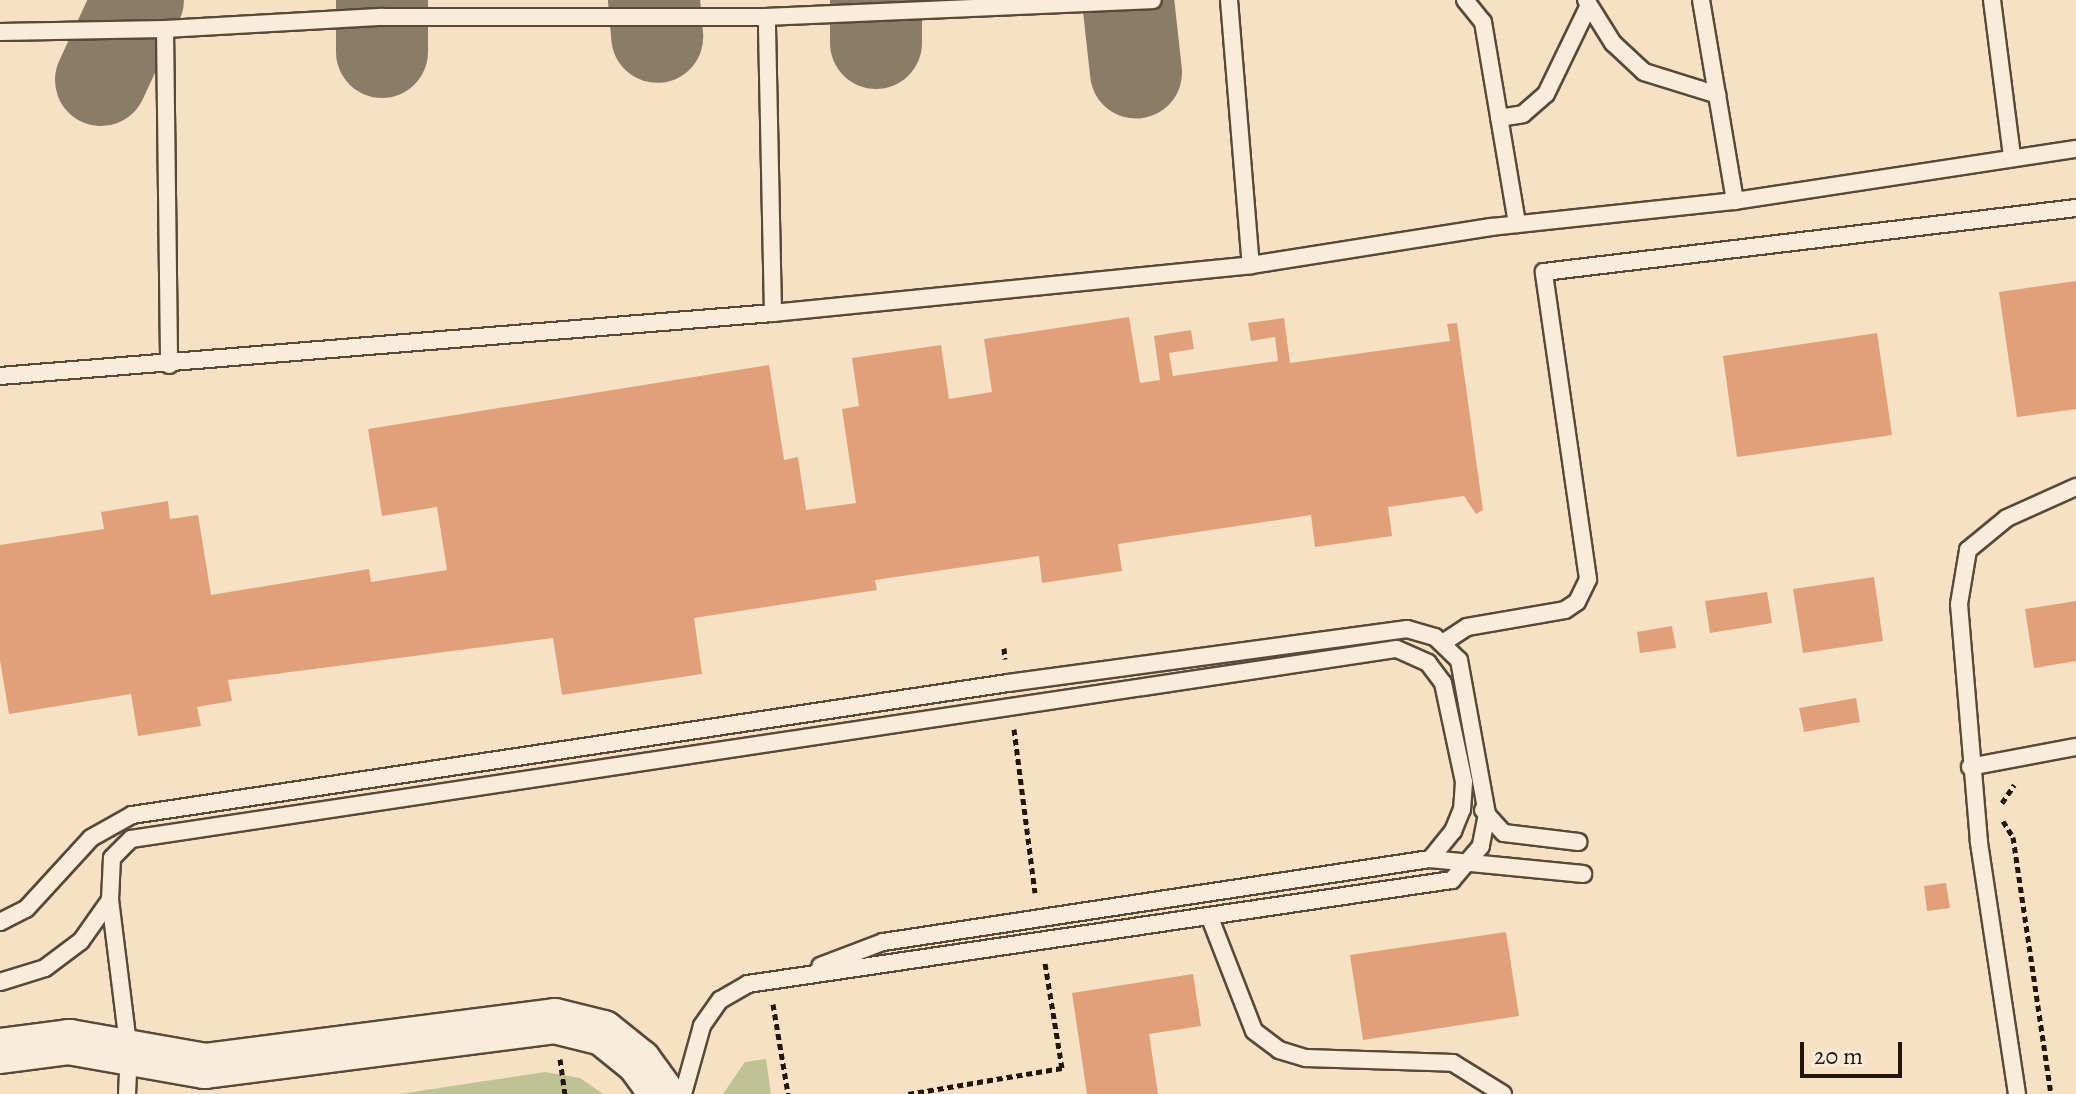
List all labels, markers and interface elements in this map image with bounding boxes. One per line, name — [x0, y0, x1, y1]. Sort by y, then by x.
scale bar — [1804, 1026, 1906, 1076]
text: 20 m — [1814, 1040, 1863, 1072]

